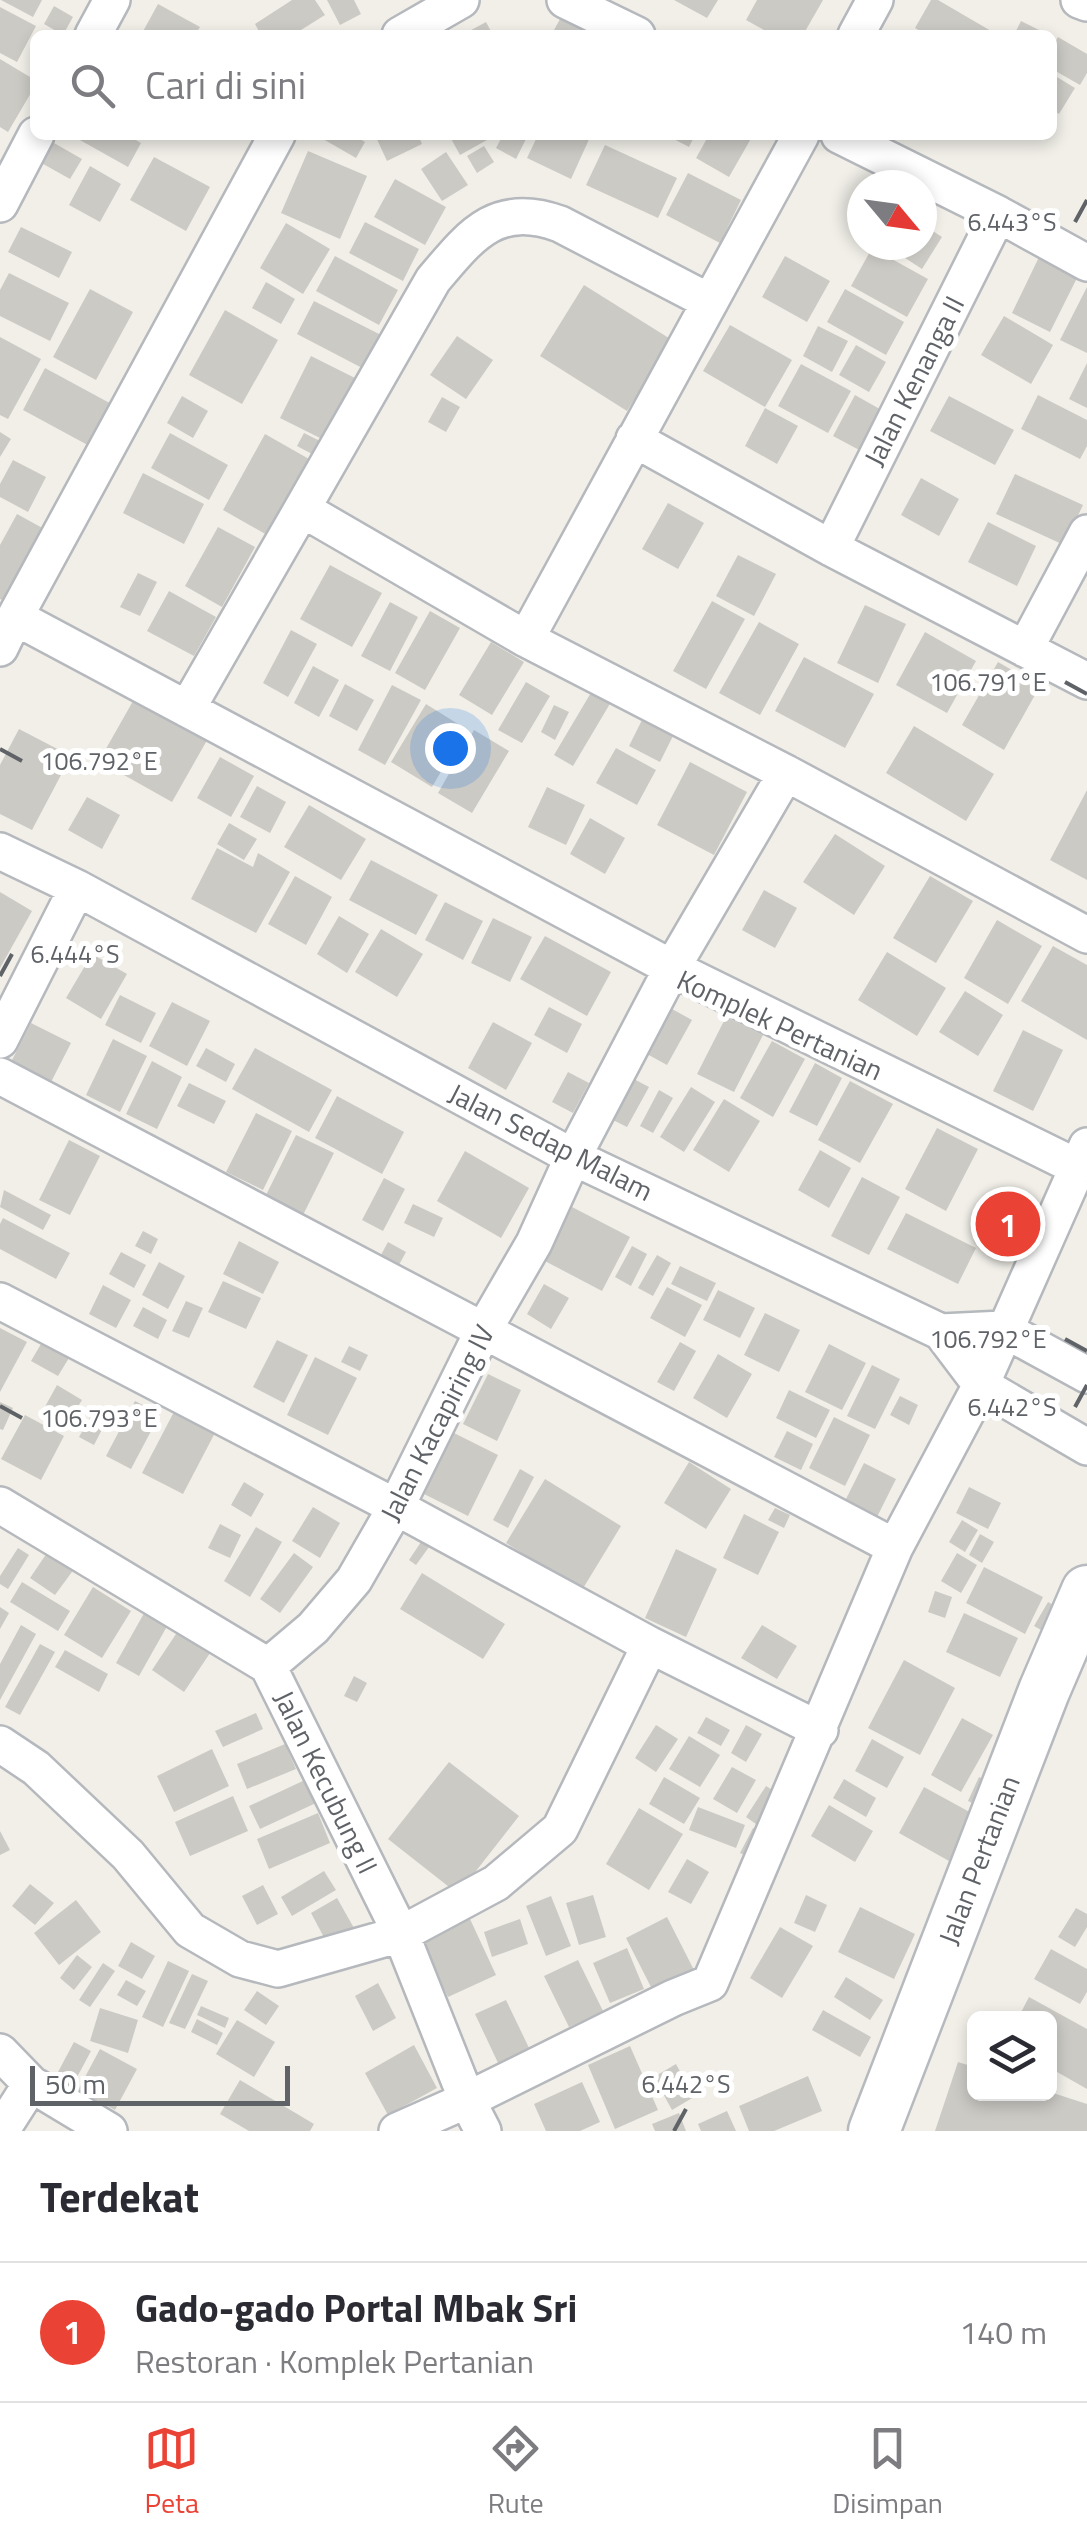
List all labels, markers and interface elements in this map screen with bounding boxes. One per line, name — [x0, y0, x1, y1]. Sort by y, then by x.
search box — [30, 30, 1057, 140]
text: Cari di sini — [145, 56, 306, 114]
icon: search — [65, 58, 120, 113]
north arrow — [847, 170, 937, 260]
text: 6.443°S — [968, 203, 1056, 241]
street label: Jalan Kenanga II — [852, 288, 975, 473]
text: 106.791°E — [929, 663, 1047, 701]
your location — [425, 723, 476, 774]
text: 106.792°E — [40, 742, 158, 780]
text: 6.444°S — [31, 935, 119, 973]
street label: Komplek Pertanian — [670, 958, 890, 1091]
street label: Jalan Sedap Malam — [442, 1071, 661, 1212]
pin: 1 — [976, 1186, 1040, 1262]
street label: Jalan Kacapiring IV — [368, 1317, 505, 1529]
text: 106.792°E — [929, 1320, 1047, 1358]
text: 6.442°S — [968, 1388, 1056, 1426]
text: 106.793°E — [40, 1399, 158, 1437]
street label: Jalan Kecubung II — [263, 1683, 390, 1881]
street label: Jalan Pertanian — [927, 1769, 1031, 1951]
map controls — [967, 2011, 1057, 2101]
button: layers — [967, 2011, 1057, 2101]
scale bar — [30, 2061, 290, 2106]
text: 50 m — [45, 2062, 106, 2105]
text: 6.442°S — [642, 2065, 730, 2103]
text: Terdekat — [40, 2164, 199, 2228]
text: Gado-gado Portal Mbak Sri — [135, 2279, 577, 2337]
text: 1 — [64, 2308, 81, 2356]
text: 140 m — [959, 2308, 1047, 2356]
text: Restoran · Komplek Pertanian — [135, 2337, 534, 2385]
tab: Peta — [144, 2421, 199, 2524]
tab: Rute — [488, 2421, 544, 2524]
tab: Disimpan — [832, 2421, 943, 2524]

